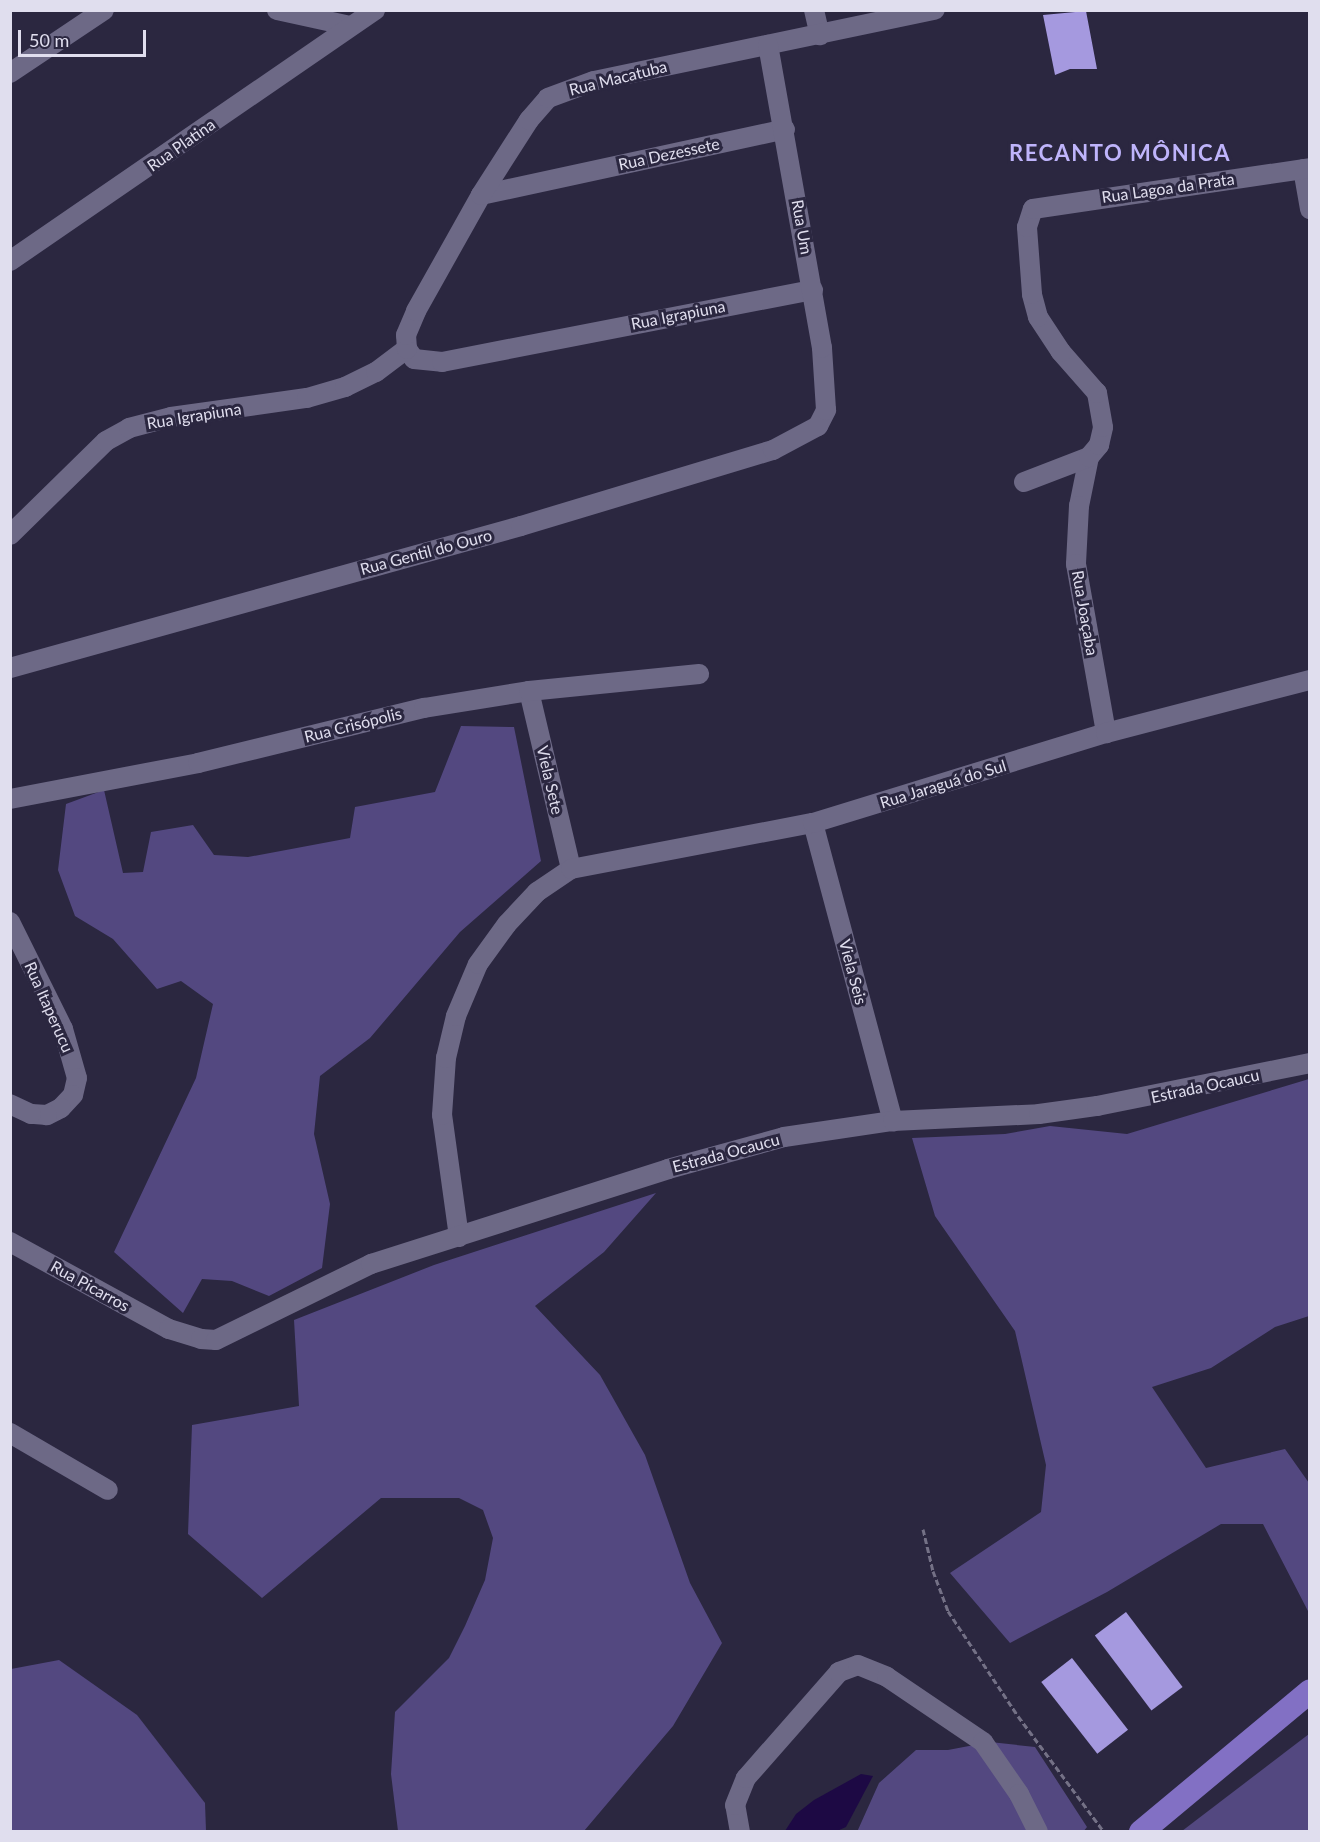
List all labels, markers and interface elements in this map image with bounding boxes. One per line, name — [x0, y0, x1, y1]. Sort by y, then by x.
scale bar — [21, 18, 148, 56]
text: 50 m — [29, 29, 69, 51]
street label: Rua Macatuba — [567, 57, 669, 99]
street label: Rua Platina — [143, 115, 219, 175]
street label: Rua Dezessete — [617, 134, 721, 174]
district label: RECANTO MÔNICA — [1009, 140, 1231, 166]
street label: Rua Lagoa da Prata — [1100, 169, 1236, 207]
street label: Rua Um — [788, 198, 816, 256]
street label: Rua Igrapiuna — [629, 296, 727, 334]
street label: Rua Igrapiuna — [145, 399, 243, 433]
street label: Rua Gentil do Ouro — [358, 525, 494, 579]
street label: Rua Joaçaba — [1068, 569, 1102, 657]
street label: Rua Crisópolis — [302, 704, 404, 746]
street label: Viela Sete — [533, 744, 567, 816]
street label: Rua Jaraguá do Sul — [877, 756, 1009, 812]
street label: Viela Seis — [835, 937, 871, 1007]
street label: Rua Itaperucu — [20, 959, 78, 1055]
street label: Estrada Ocaucu — [1149, 1065, 1261, 1107]
street label: Estrada Ocaucu — [670, 1129, 782, 1177]
street label: Rua Picarros — [47, 1257, 133, 1315]

